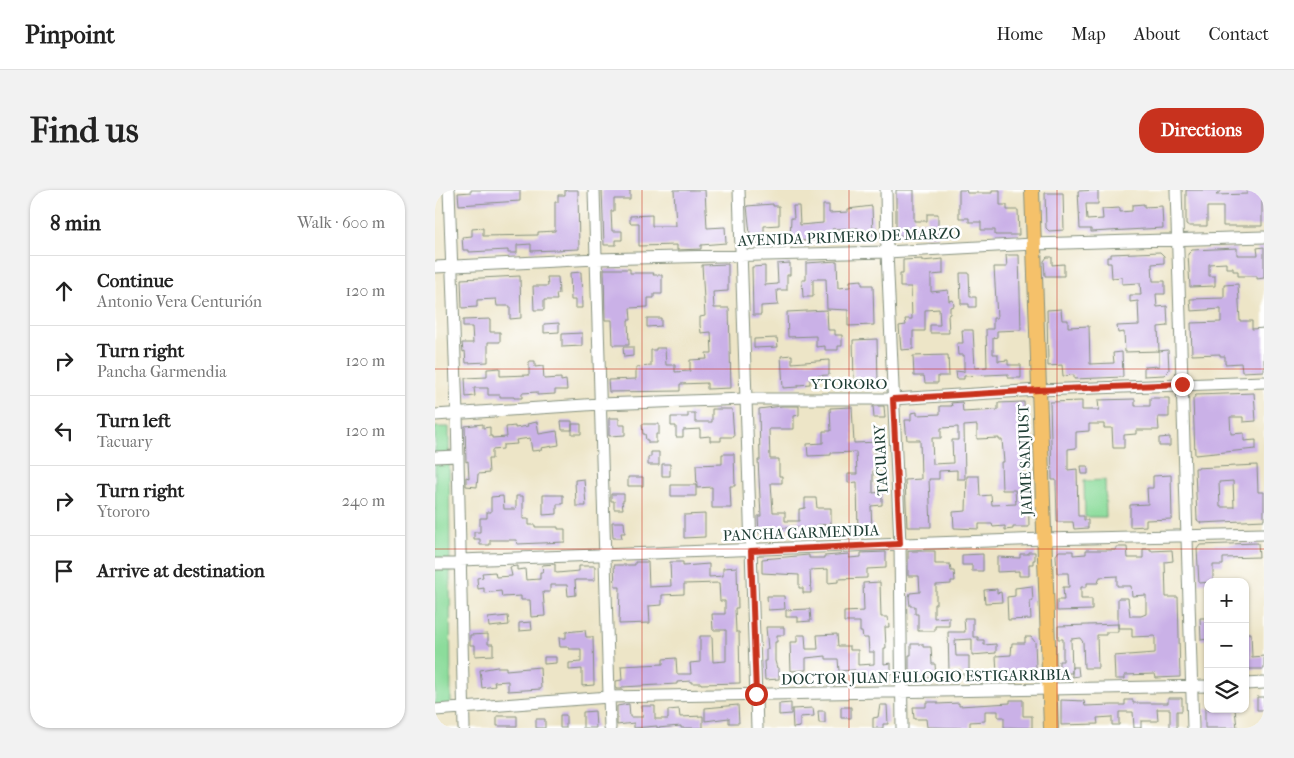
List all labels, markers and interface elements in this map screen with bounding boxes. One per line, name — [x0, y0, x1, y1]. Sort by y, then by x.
text: Pinpoint — [25, 21, 115, 49]
text: Home — [996, 24, 1043, 45]
text: Map — [1071, 24, 1106, 45]
text: About — [1134, 24, 1180, 45]
text: Contact — [1208, 24, 1269, 45]
button: Directions — [1139, 108, 1264, 153]
text: Find us — [30, 110, 139, 151]
text: 8 min — [50, 211, 101, 235]
text: Walk · 600 m — [297, 213, 385, 232]
street label: AVENIDA PRIMERO DE MARZO — [736, 224, 961, 250]
text: Continue — [97, 270, 173, 292]
icon: ahead — [50, 277, 78, 305]
text: 120 m — [346, 281, 385, 300]
text: Antonio Vera Centurión — [97, 292, 262, 311]
text: Turn right — [97, 340, 184, 362]
icon: right — [50, 347, 78, 375]
text: 120 m — [346, 351, 385, 370]
text: Pancha Garmendia — [97, 362, 227, 381]
route end — [1171, 373, 1194, 396]
street label: YTORORO — [810, 375, 887, 393]
street label: JAIME SANJUST — [1014, 403, 1036, 517]
text: Turn left — [97, 410, 171, 432]
icon: left — [50, 417, 78, 445]
text: 120 m — [346, 421, 385, 440]
street label: TACUARY — [870, 423, 892, 496]
text: Tacuary — [97, 432, 153, 451]
text: Turn right — [97, 480, 184, 502]
icon: right — [50, 487, 78, 515]
text: 240 m — [342, 491, 385, 510]
text: Ytororo — [97, 502, 150, 521]
street label: PANCHA GARMENDIA — [722, 521, 880, 545]
icon: arrive — [50, 557, 78, 585]
text: Arrive at destination — [97, 560, 265, 582]
map controls — [1204, 578, 1249, 713]
button: + — [1204, 578, 1249, 623]
button: − — [1204, 623, 1249, 668]
street label: DOCTOR JUAN EULOGIO ESTIGARRIBIA — [781, 665, 1071, 689]
button: layers — [1204, 668, 1249, 713]
route start — [745, 683, 768, 706]

